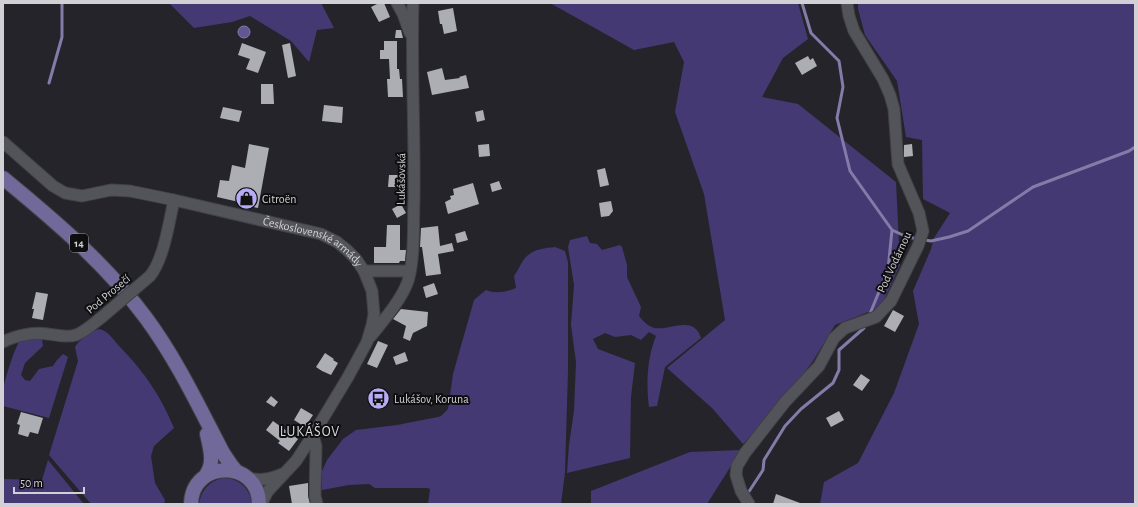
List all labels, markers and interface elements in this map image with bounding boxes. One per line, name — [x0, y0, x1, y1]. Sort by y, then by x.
street label: Lukášovská — [395, 152, 407, 205]
shop icon: Citroën — [234, 186, 260, 212]
place label: Citroën — [262, 193, 296, 205]
street label: Československé armády — [262, 214, 365, 269]
street label: Pod Vodárnou — [875, 230, 913, 294]
road number: 14 — [70, 234, 88, 252]
street label: Pod Prosečí — [84, 272, 132, 316]
bus stop icon: Lukášov, Koruna — [365, 386, 391, 412]
place label: Lukášov, Koruna — [394, 393, 469, 405]
district label: LUKÁŠOV — [280, 422, 340, 439]
scale bar — [14, 469, 84, 495]
text: 50 m — [20, 477, 43, 489]

